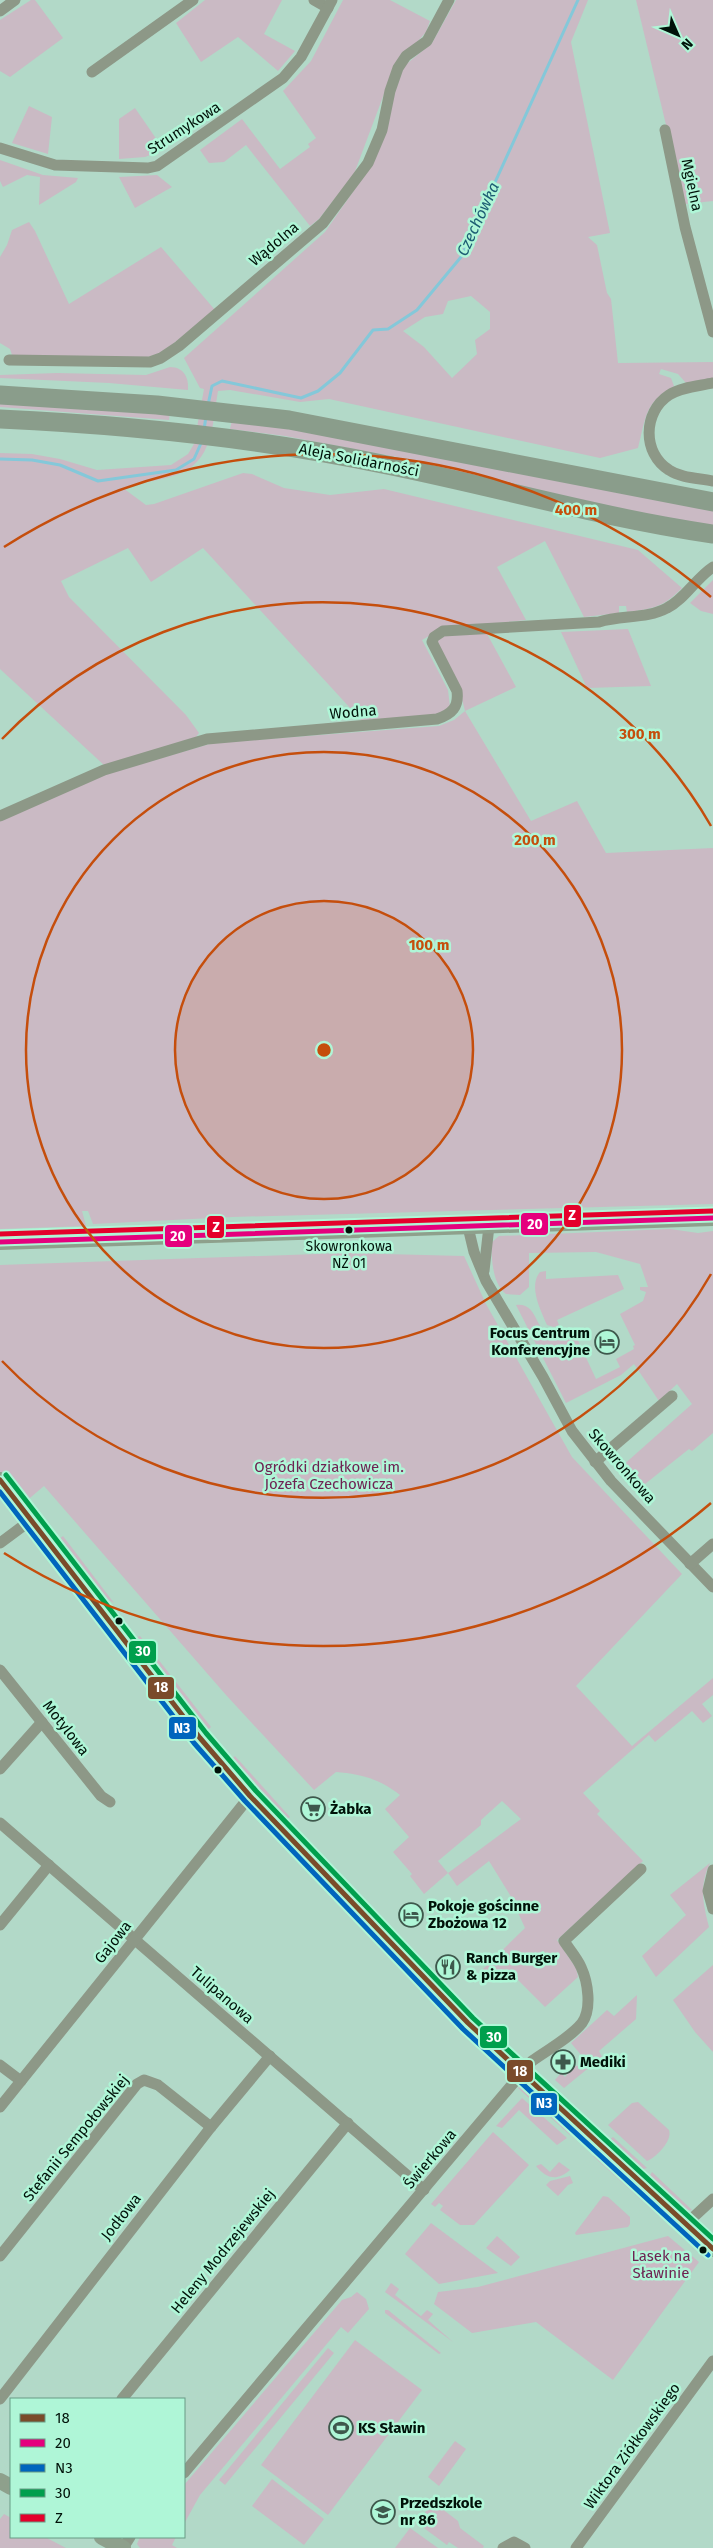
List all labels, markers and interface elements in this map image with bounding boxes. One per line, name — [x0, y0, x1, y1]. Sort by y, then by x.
north arrow — [653, 10, 703, 60]
text: N — [678, 35, 696, 53]
street label: Strumykowa — [144, 98, 224, 158]
street label: Mgielna — [678, 157, 706, 213]
water label: Czechówka — [453, 179, 503, 259]
street label: Wądolna — [246, 218, 302, 270]
street label: Aleja Solidarności — [297, 440, 421, 480]
text: 400 m — [555, 501, 597, 519]
street label: Wodna — [329, 701, 377, 723]
text: 300 m — [618, 725, 661, 743]
text: 200 m — [514, 831, 556, 849]
text: 100 m — [409, 936, 449, 954]
centre of rings — [315, 1041, 333, 1059]
line badge: Z — [563, 1204, 582, 1228]
text: Z — [568, 1207, 576, 1224]
line badge: 20 — [520, 1212, 549, 1236]
line badge: Z — [206, 1215, 225, 1239]
text: 20 — [527, 1216, 543, 1233]
text: Z — [212, 1219, 220, 1236]
line badge: 20 — [164, 1224, 193, 1248]
marker: Skowronkowa NŻ 01 — [344, 1225, 354, 1235]
text: 20 — [170, 1228, 186, 1245]
place label: Skowronkowa NŻ 01 — [306, 1238, 392, 1272]
place label: Focus Centrum Konferencyjne — [490, 1324, 590, 1359]
hotel icon: Focus Centrum Konferencyjne — [594, 1329, 620, 1355]
street label: Skowronkowa — [585, 1425, 659, 1507]
park label: Ogródki działkowe im. Józefa Czechowicza — [254, 1458, 404, 1493]
unlabelled marker — [114, 1616, 124, 1626]
line badge: 30 — [128, 1640, 157, 1664]
text: 30 — [134, 1643, 151, 1660]
line badge: 18 — [147, 1676, 175, 1700]
text: 18 — [154, 1679, 168, 1696]
street label: Motylowa — [39, 1697, 93, 1759]
line badge: N3 — [168, 1716, 197, 1740]
text: N3 — [174, 1720, 190, 1737]
unlabelled marker — [213, 1765, 223, 1775]
supermarket icon: Żabka — [300, 1796, 326, 1822]
place label: Żabka — [330, 1800, 371, 1818]
place label: Pokoje gościnne Zbożowa 12 — [428, 1897, 539, 1932]
hotel icon: Pokoje gościnne Zbożowa 12 — [398, 1902, 424, 1928]
street label: Gajowa — [91, 1917, 135, 1967]
place label: Ranch Burger & pizza — [466, 1949, 558, 1984]
restaurant icon: Ranch Burger & pizza — [435, 1954, 461, 1980]
street label: Tulipanowa — [187, 1963, 257, 2027]
line badge: 30 — [479, 2025, 508, 2049]
text: 30 — [485, 2029, 502, 2046]
pharmacy icon: Mediki — [550, 2049, 576, 2075]
place label: Mediki — [580, 2053, 626, 2071]
line badge: 18 — [506, 2059, 534, 2083]
text: 18 — [513, 2063, 527, 2080]
street label: Stefanii Sempołowskiej — [19, 2071, 133, 2205]
line badge: N3 — [530, 2092, 558, 2116]
text: N3 — [536, 2095, 552, 2112]
street label: Świerkowa — [400, 2126, 460, 2192]
street label: Heleny Modrzejewskiej — [167, 2185, 279, 2317]
street label: Jodłowa — [97, 2190, 145, 2244]
unlabelled marker — [698, 2245, 708, 2255]
park label: Lasek na Sławinie — [631, 2247, 691, 2282]
street label: Wiktora Ziółkowskiego — [580, 2379, 684, 2513]
legend — [10, 2398, 185, 2538]
text: 18 — [55, 2409, 70, 2427]
sports icon: KS Sławin — [328, 2415, 354, 2441]
place label: KS Sławin — [358, 2419, 425, 2437]
text: 20 — [55, 2434, 71, 2452]
text: N3 — [55, 2459, 73, 2477]
text: 30 — [55, 2484, 71, 2502]
place label: Przedszkole nr 86 — [400, 2494, 482, 2529]
school or university icon: Przedszkole nr 86 — [370, 2499, 396, 2525]
text: Z — [55, 2509, 63, 2527]

